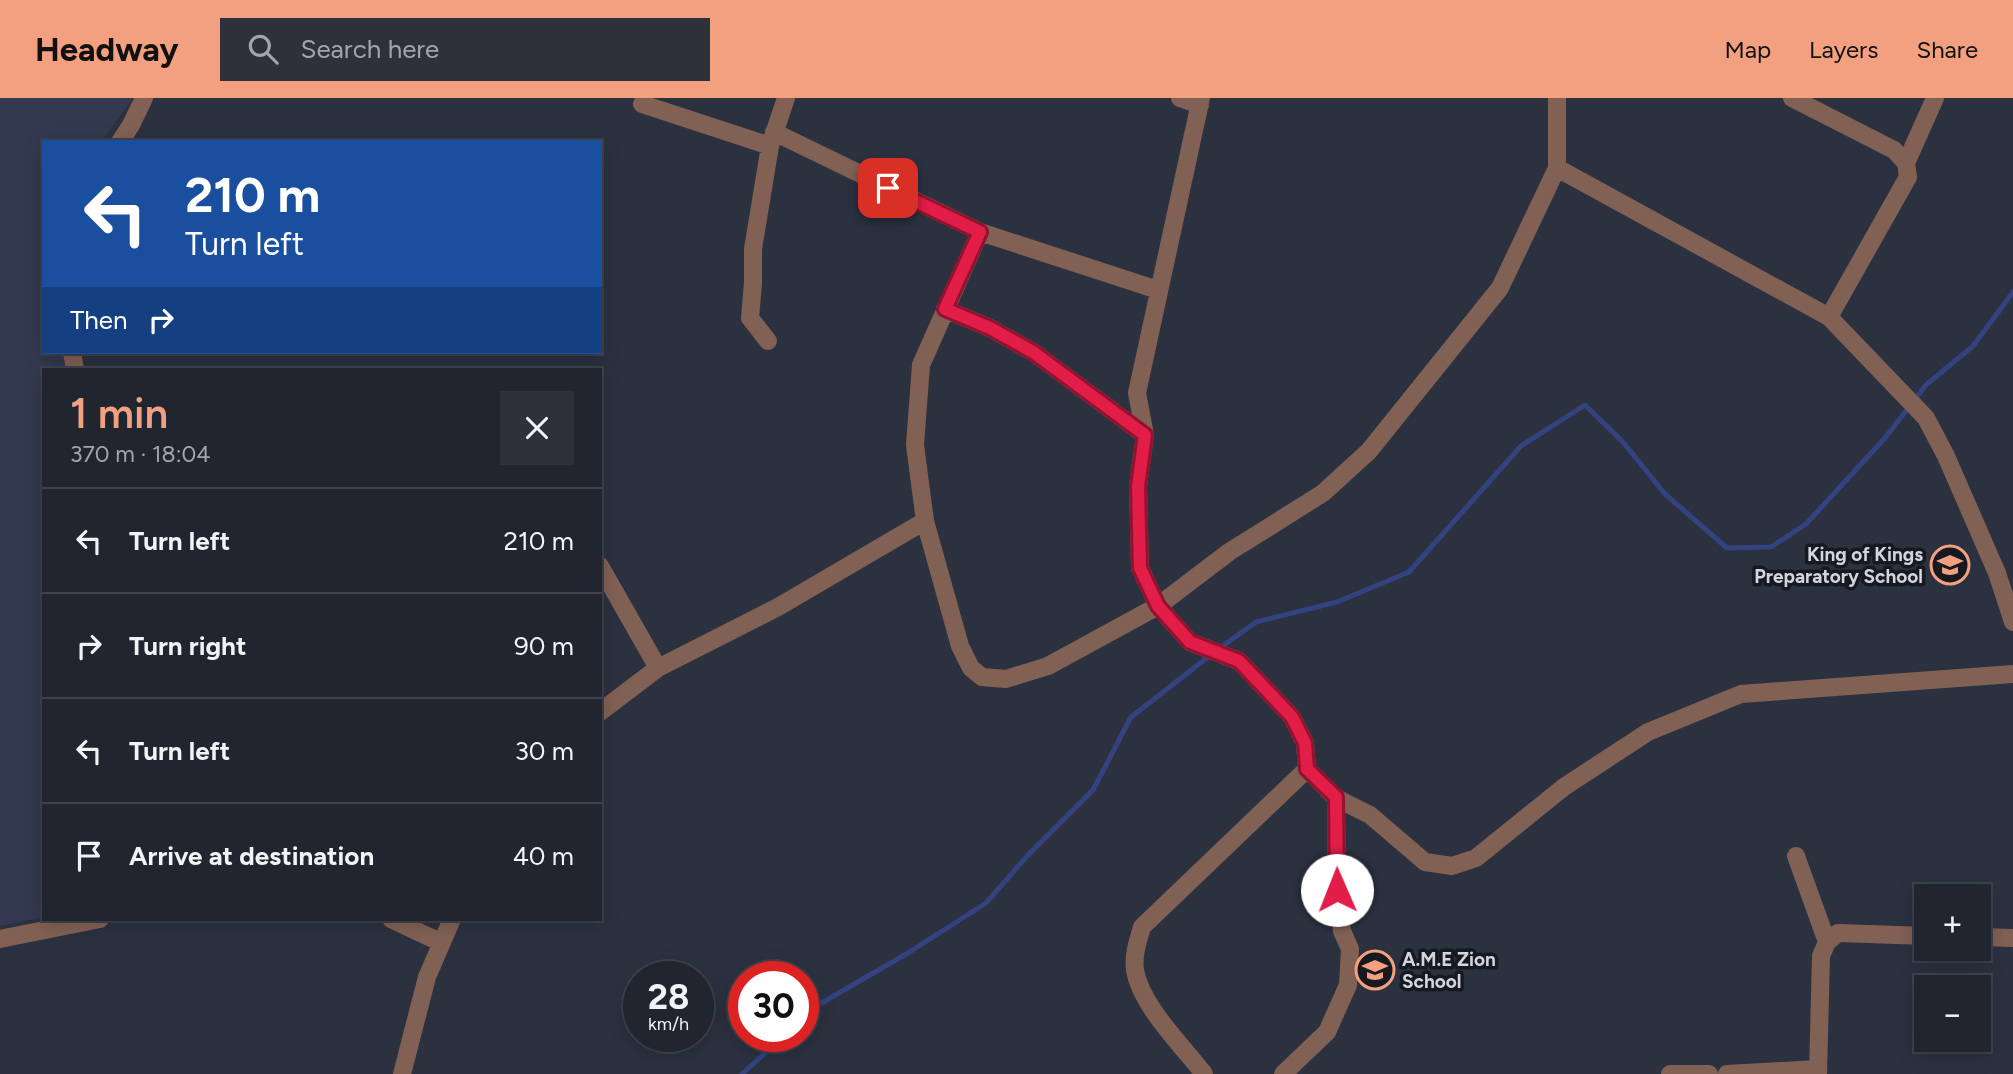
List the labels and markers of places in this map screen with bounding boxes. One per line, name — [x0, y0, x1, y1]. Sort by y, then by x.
pin — [858, 158, 918, 218]
place label: King of Kings Preparatory School — [1754, 543, 1923, 588]
school or university icon: King of Kings Preparatory School — [1929, 544, 1971, 586]
place label: A.M.E Zion School — [1402, 948, 1496, 993]
school or university icon: A.M.E Zion School — [1354, 949, 1396, 991]

